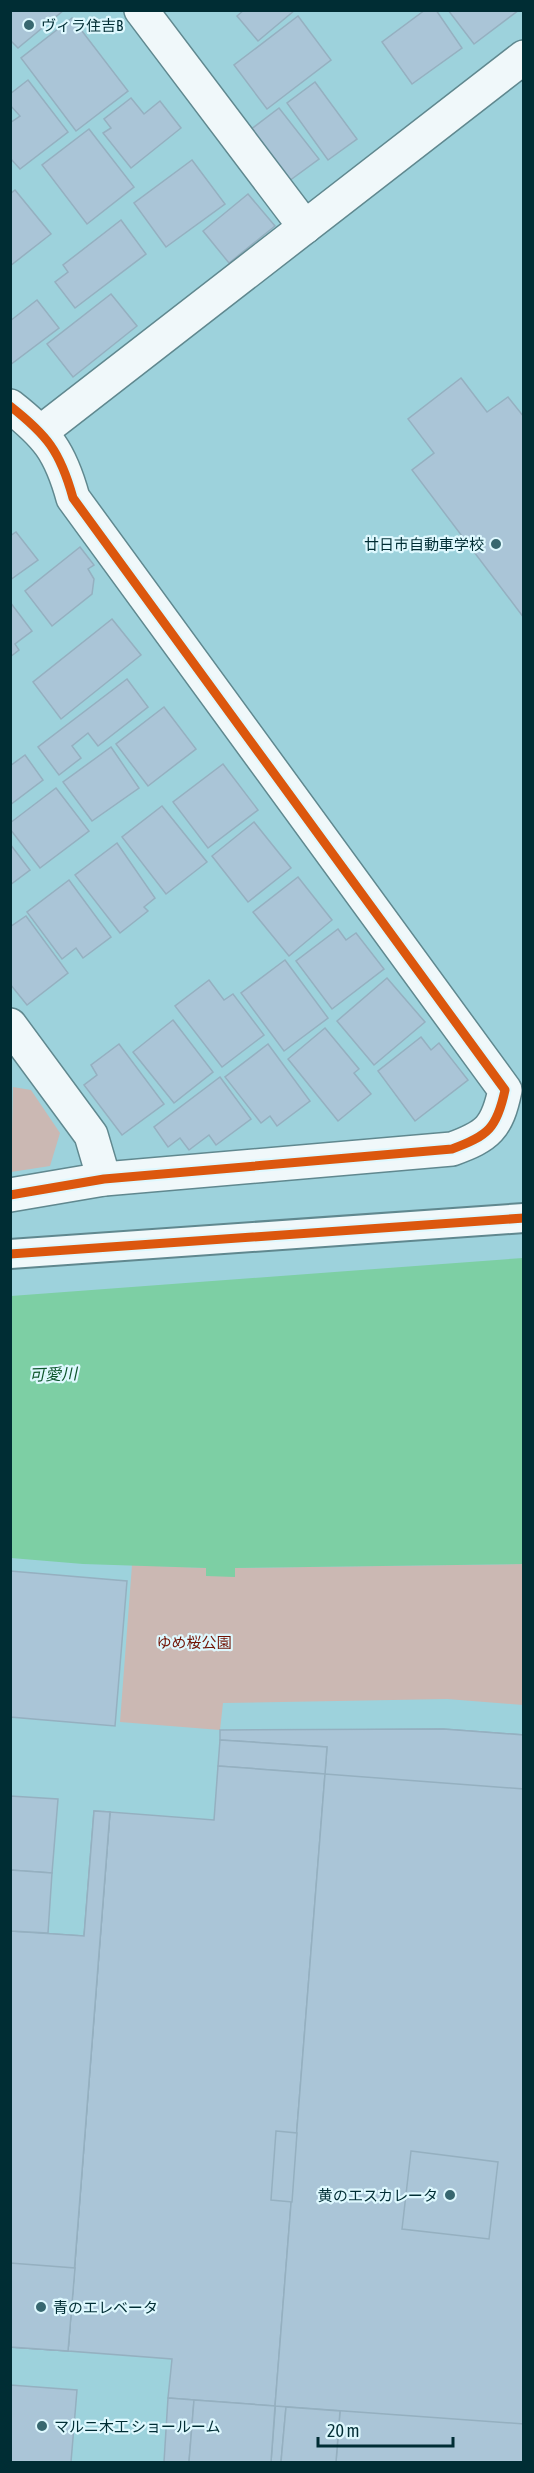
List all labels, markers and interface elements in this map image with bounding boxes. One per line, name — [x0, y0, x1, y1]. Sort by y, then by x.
place label: ヴィラ住吉B — [41, 17, 123, 34]
marker: ヴィラ住吉B — [22, 18, 36, 32]
place label: 廿日市自動車学校 — [364, 536, 484, 553]
marker: 廿日市自動車学校 — [489, 537, 503, 551]
water label: 可愛川 — [29, 1364, 79, 1384]
park label: ゆめ桜公園 — [156, 1634, 232, 1651]
place label: 黄のエスカレータ — [318, 2187, 438, 2204]
marker: 黄のエスカレータ — [443, 2188, 457, 2202]
place label: 青のエレベータ — [53, 2299, 158, 2316]
marker: 青のエレベータ — [34, 2300, 48, 2314]
scale bar — [318, 2410, 453, 2448]
place label: マルニ木工 ショールーム — [54, 2418, 221, 2435]
marker: マルニ木工 ショールーム — [35, 2419, 49, 2433]
text: 20 m — [327, 2420, 359, 2441]

